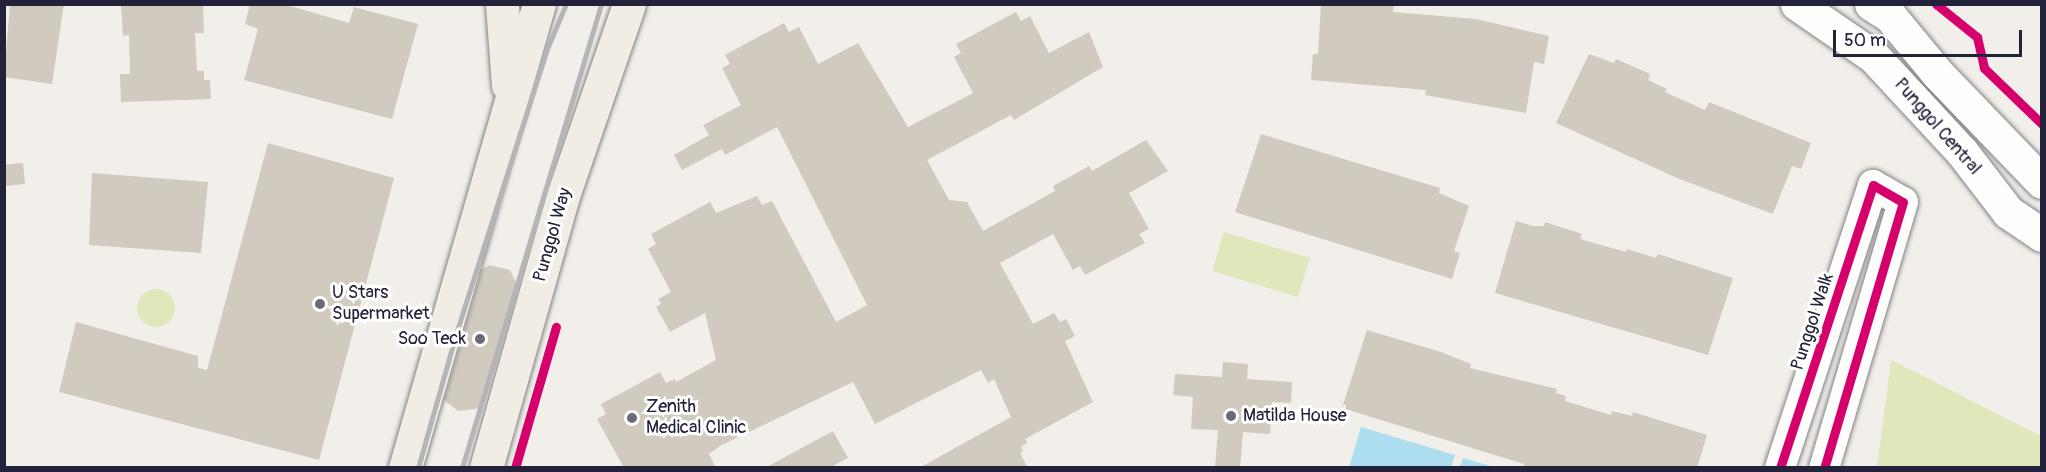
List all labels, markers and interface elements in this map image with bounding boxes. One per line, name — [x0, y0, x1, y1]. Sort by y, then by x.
scale bar — [1836, 18, 2025, 56]
text: 50 m — [1844, 29, 1886, 52]
street label: Punggol Central — [1889, 74, 1985, 180]
street label: Punggol Way — [529, 186, 577, 284]
street label: Punggol Walk — [1787, 271, 1839, 373]
place label: U Stars Supermarket — [332, 283, 430, 326]
marker: U Stars Supermarket — [313, 297, 327, 311]
place label: Soo Teck — [398, 328, 466, 350]
marker: Soo Teck — [471, 330, 489, 348]
place label: Zenith Medical Clinic — [646, 397, 747, 440]
place label: Matilda House — [1243, 405, 1347, 427]
marker: Zenith Medical Clinic — [623, 409, 641, 427]
marker: Matilda House — [1224, 409, 1238, 423]

